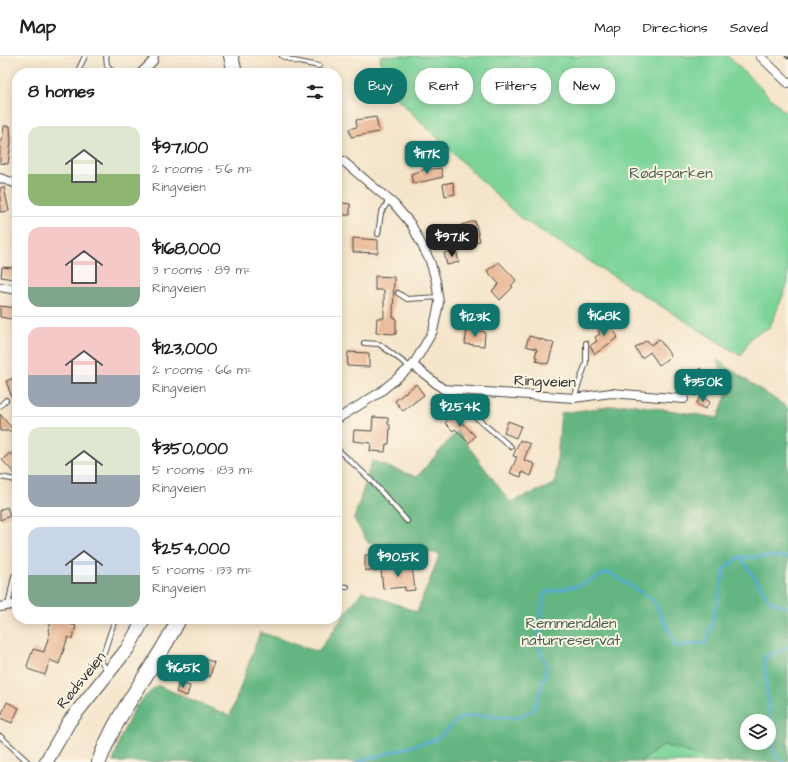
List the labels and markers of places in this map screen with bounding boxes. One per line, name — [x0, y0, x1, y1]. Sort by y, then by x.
pin: $117K — [399, 141, 455, 175]
pin: $97.1K — [419, 224, 485, 258]
pin: $168K — [576, 303, 632, 337]
pin: $123K — [447, 304, 503, 338]
pin: $350K — [675, 369, 731, 403]
pin: $254K — [432, 394, 488, 428]
pin: $90.5K — [365, 544, 431, 578]
pin: $165K — [155, 655, 211, 689]

